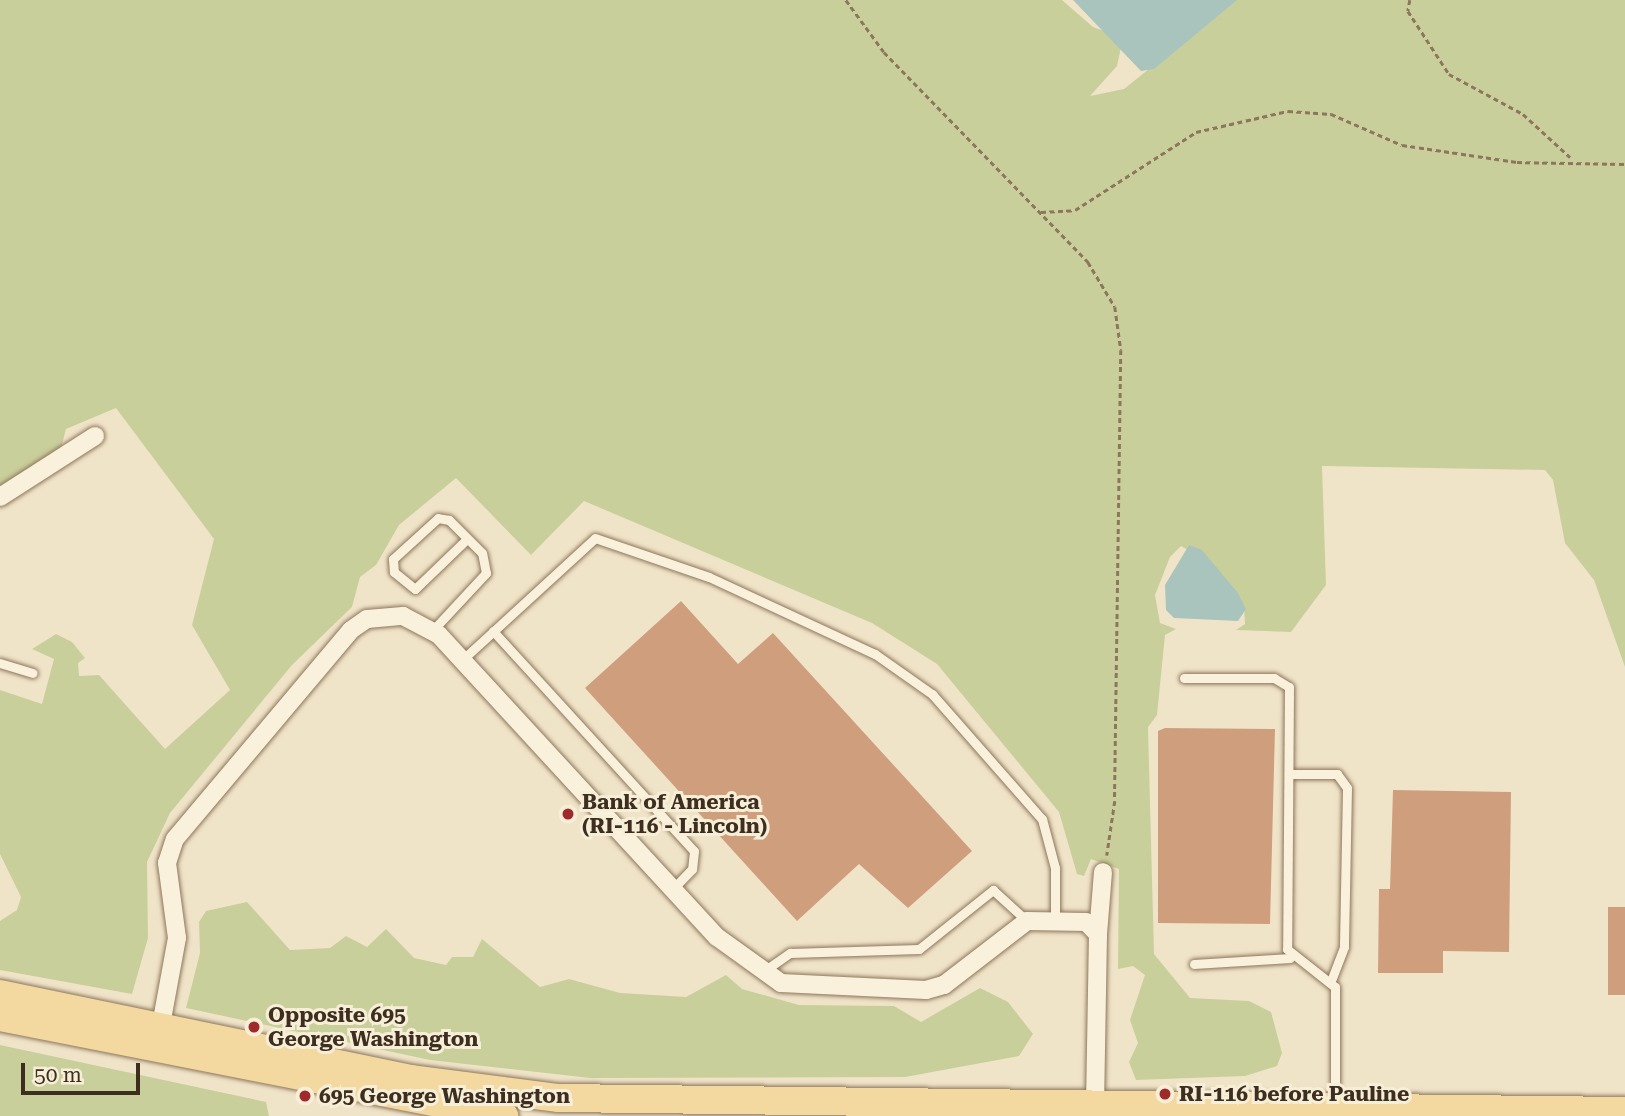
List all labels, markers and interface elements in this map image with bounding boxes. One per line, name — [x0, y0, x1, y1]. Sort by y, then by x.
place label: Bank of America (RI-116 - Lincoln) — [582, 789, 767, 839]
marker: Bank of America (RI-116 - Lincoln) — [560, 806, 576, 822]
place label: Opposite 695 George Washington — [268, 1002, 478, 1052]
marker: Opposite 695 George Washington — [246, 1019, 262, 1035]
scale bar — [24, 1050, 144, 1094]
text: 50 m — [34, 1063, 82, 1087]
place label: RI-116 before Pauline — [1179, 1081, 1409, 1107]
place label: 695 George Washington — [319, 1083, 570, 1109]
marker: RI-116 before Pauline — [1157, 1086, 1173, 1102]
marker: 695 George Washington — [297, 1088, 313, 1104]

